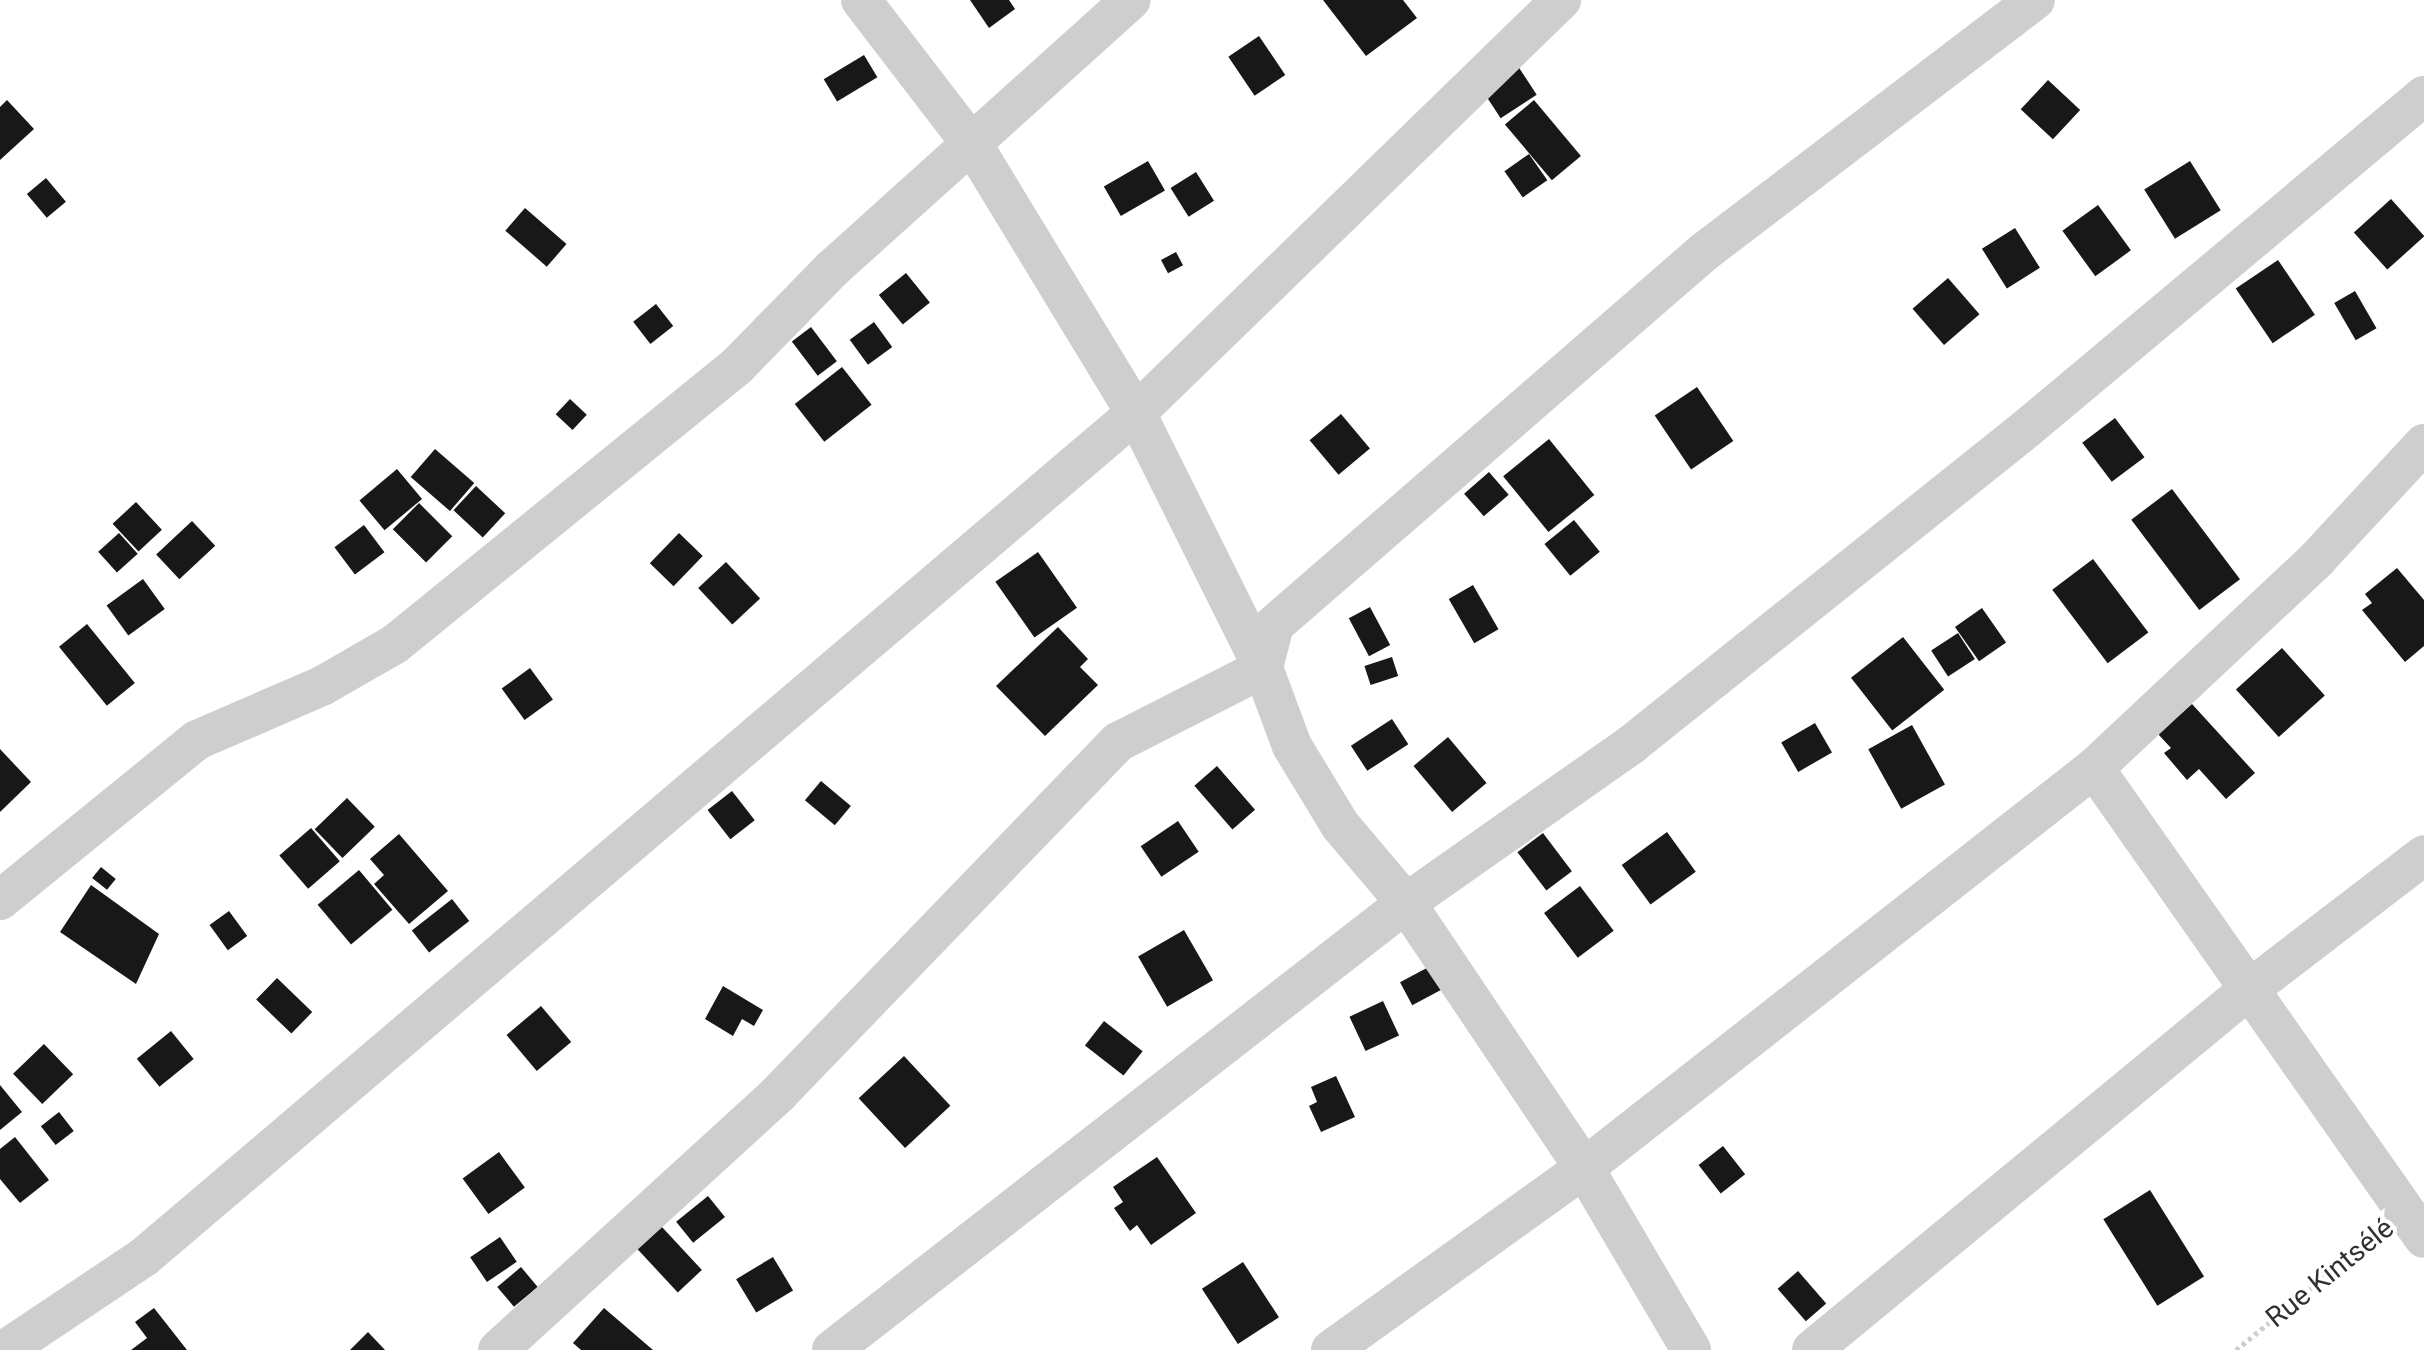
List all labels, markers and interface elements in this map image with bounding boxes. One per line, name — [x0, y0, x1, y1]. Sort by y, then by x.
street label: Rue Kintsélé — [2259, 1211, 2401, 1335]

